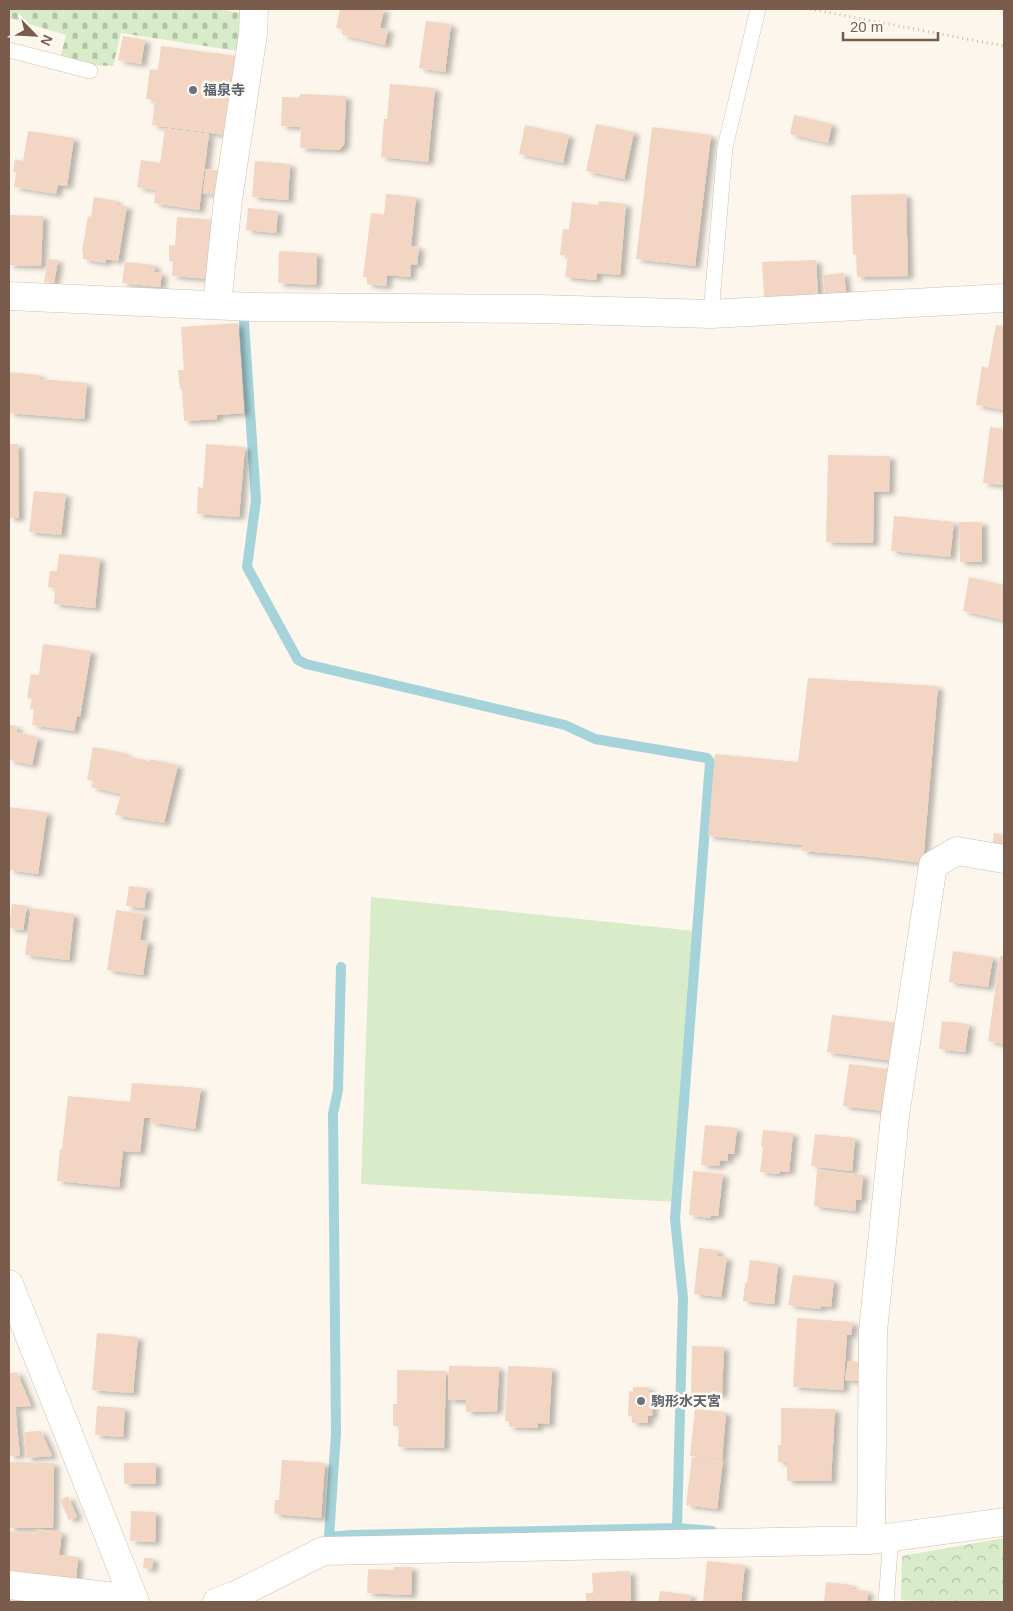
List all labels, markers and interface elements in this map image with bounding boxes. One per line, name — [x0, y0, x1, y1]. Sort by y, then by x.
north arrow — [10, 10, 60, 60]
scale bar — [843, 10, 938, 42]
text: 20 m — [850, 18, 883, 35]
text: N — [38, 32, 56, 48]
place label: 福泉寺 — [203, 82, 245, 98]
marker: 福泉寺 — [187, 84, 199, 96]
place label: 駒形水天宮 — [651, 1393, 721, 1409]
marker: 駒形水天宮 — [635, 1395, 647, 1407]

